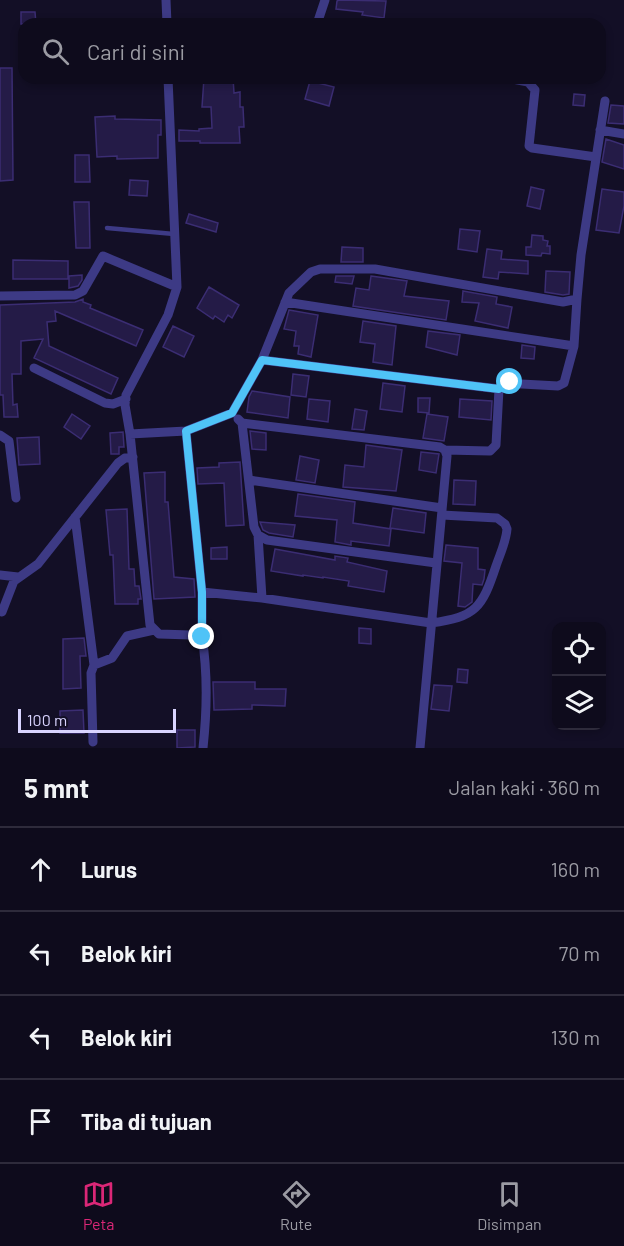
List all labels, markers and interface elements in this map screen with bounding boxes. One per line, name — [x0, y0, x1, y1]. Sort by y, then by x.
search box — [18, 18, 606, 84]
icon: search — [39, 35, 72, 68]
text: Cari di sini — [87, 38, 185, 64]
route start — [496, 368, 522, 394]
map controls — [552, 622, 606, 730]
button: locate — [552, 622, 606, 676]
route end — [188, 623, 214, 649]
button: layers — [552, 676, 606, 730]
scale bar — [18, 706, 176, 734]
text: 100 m — [27, 710, 67, 729]
text: 5 mnt — [24, 772, 89, 803]
text: Jalan kaki · 360 m — [449, 775, 600, 799]
icon: ahead — [24, 853, 57, 886]
text: Lurus — [81, 856, 137, 882]
text: 160 m — [551, 857, 600, 881]
icon: left — [24, 937, 57, 970]
text: Belok kiri — [81, 940, 172, 966]
text: 70 m — [559, 941, 600, 965]
icon: left — [24, 1021, 57, 1054]
text: Belok kiri — [81, 1024, 172, 1050]
text: 130 m — [551, 1025, 600, 1049]
icon: arrive — [24, 1105, 57, 1138]
text: Tiba di tujuan — [81, 1108, 212, 1134]
tab: Peta — [82, 1178, 115, 1233]
tab: Rute — [280, 1178, 313, 1233]
tab: Disimpan — [477, 1178, 542, 1233]

